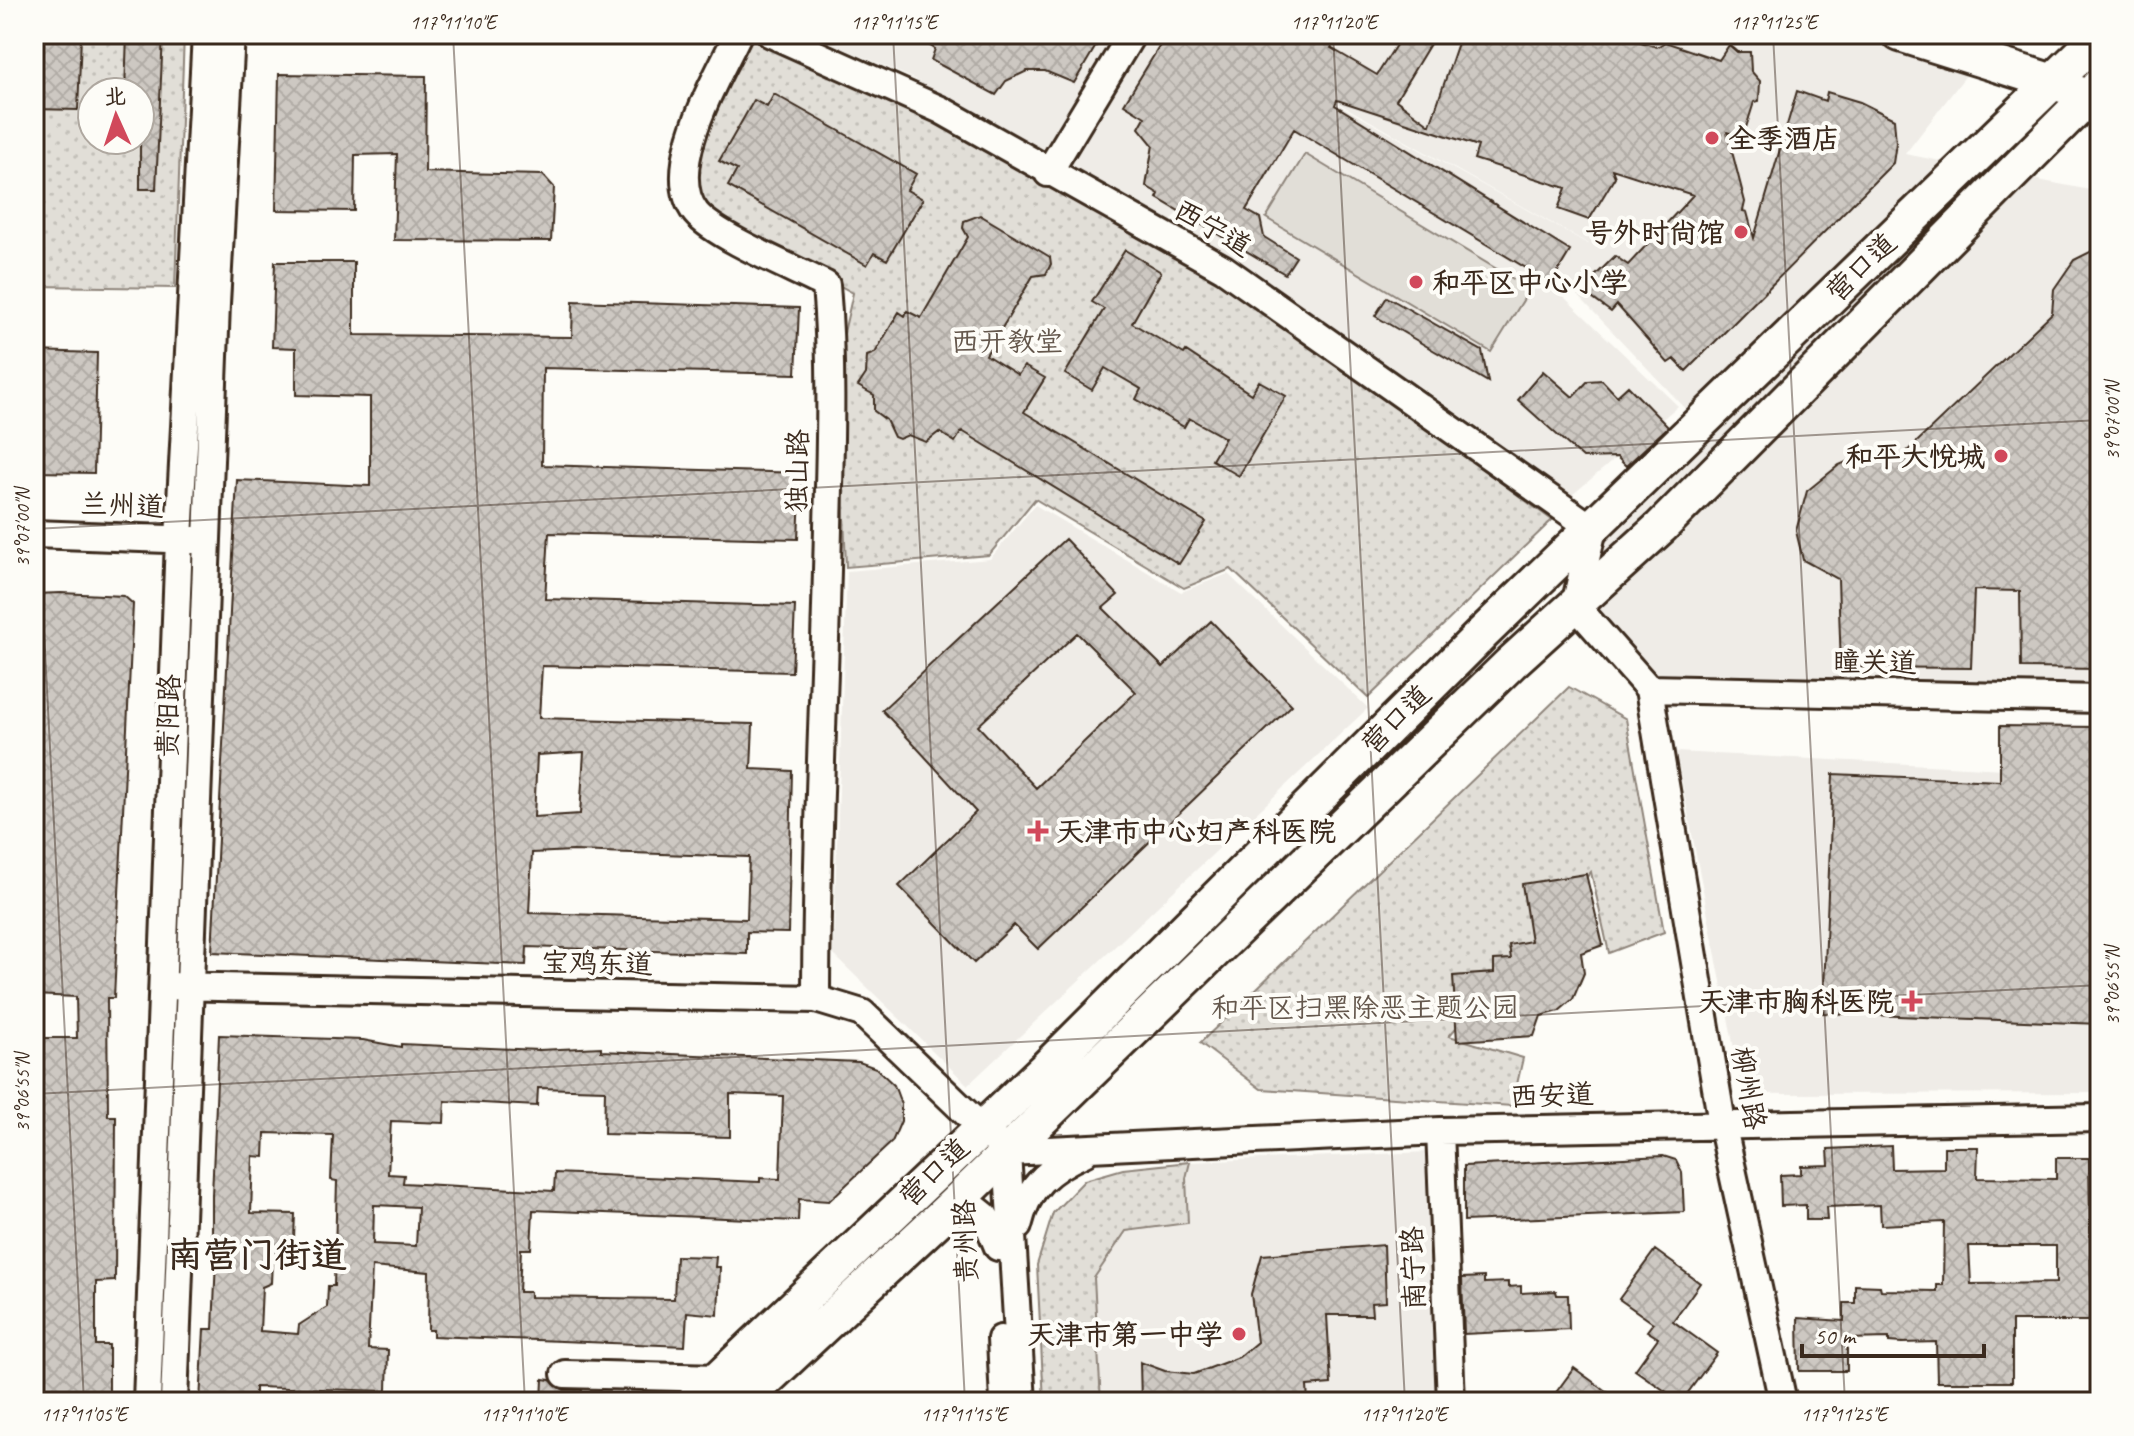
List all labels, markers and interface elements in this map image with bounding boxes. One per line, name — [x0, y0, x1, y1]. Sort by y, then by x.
text: 117°11'10"E — [410, 10, 499, 35]
text: 117°11'15"E — [851, 10, 940, 35]
text: 117°11'20"E — [1291, 10, 1380, 35]
text: 117°11'25"E — [1731, 10, 1820, 35]
north arrow — [76, 76, 156, 156]
text: 北 — [103, 82, 127, 112]
place label: 全季酒店 — [1728, 121, 1840, 156]
marker: 全季酒店 — [1703, 129, 1721, 147]
street label: 西宁道 — [1168, 192, 1258, 264]
place label: 号外时尚馆 — [1585, 215, 1725, 250]
marker: 号外时尚馆 — [1732, 223, 1750, 241]
street label: 营口道 — [1819, 225, 1903, 309]
place label: 和平区中心小学 — [1432, 265, 1628, 300]
marker: 和平区中心小学 — [1407, 273, 1425, 291]
park label: 西开教堂 — [951, 324, 1063, 359]
text: 39°07'00"N — [2100, 379, 2125, 460]
street label: 独山路 — [779, 429, 815, 513]
place label: 和平大悦城 — [1845, 439, 1985, 474]
marker: 和平大悦城 — [1992, 447, 2010, 465]
text: 39°07'00"N — [10, 486, 35, 567]
street label: 兰州道 — [79, 486, 165, 524]
street label: 瞳关道 — [1833, 644, 1917, 680]
street label: 贵阳路 — [149, 673, 187, 759]
street label: 营口道 — [1354, 677, 1438, 761]
place label: 天津市中心妇产科医院 — [1056, 814, 1336, 849]
marker: 天津市中心妇产科医院 — [1027, 820, 1049, 842]
text: 39°06'55"N — [2100, 944, 2125, 1025]
street label: 宝鸡东道 — [541, 945, 653, 981]
place label: 天津市胸科医院 — [1698, 984, 1894, 1019]
park label: 和平区扫黑除恶主题公园 — [1211, 990, 1519, 1025]
marker: 天津市胸科医院 — [1901, 990, 1923, 1012]
street label: 柳州路 — [1724, 1044, 1774, 1132]
text: 39°06'55"N — [10, 1051, 35, 1132]
street label: 西安道 — [1509, 1076, 1595, 1114]
street label: 营口道 — [892, 1130, 976, 1214]
street label: 贵州路 — [946, 1198, 984, 1284]
street label: 南宁路 — [1394, 1225, 1432, 1311]
district label: 南营门街道 — [167, 1232, 347, 1278]
scale bar — [1802, 1308, 1984, 1358]
place label: 天津市第一中学 — [1027, 1317, 1223, 1352]
text: 50 m — [1814, 1321, 1857, 1351]
marker: 天津市第一中学 — [1230, 1325, 1248, 1343]
text: 117°11'05"E — [41, 1402, 130, 1427]
text: 117°11'10"E — [481, 1402, 570, 1427]
text: 117°11'15"E — [921, 1402, 1010, 1427]
text: 117°11'20"E — [1361, 1402, 1450, 1427]
text: 117°11'25"E — [1801, 1402, 1890, 1427]

